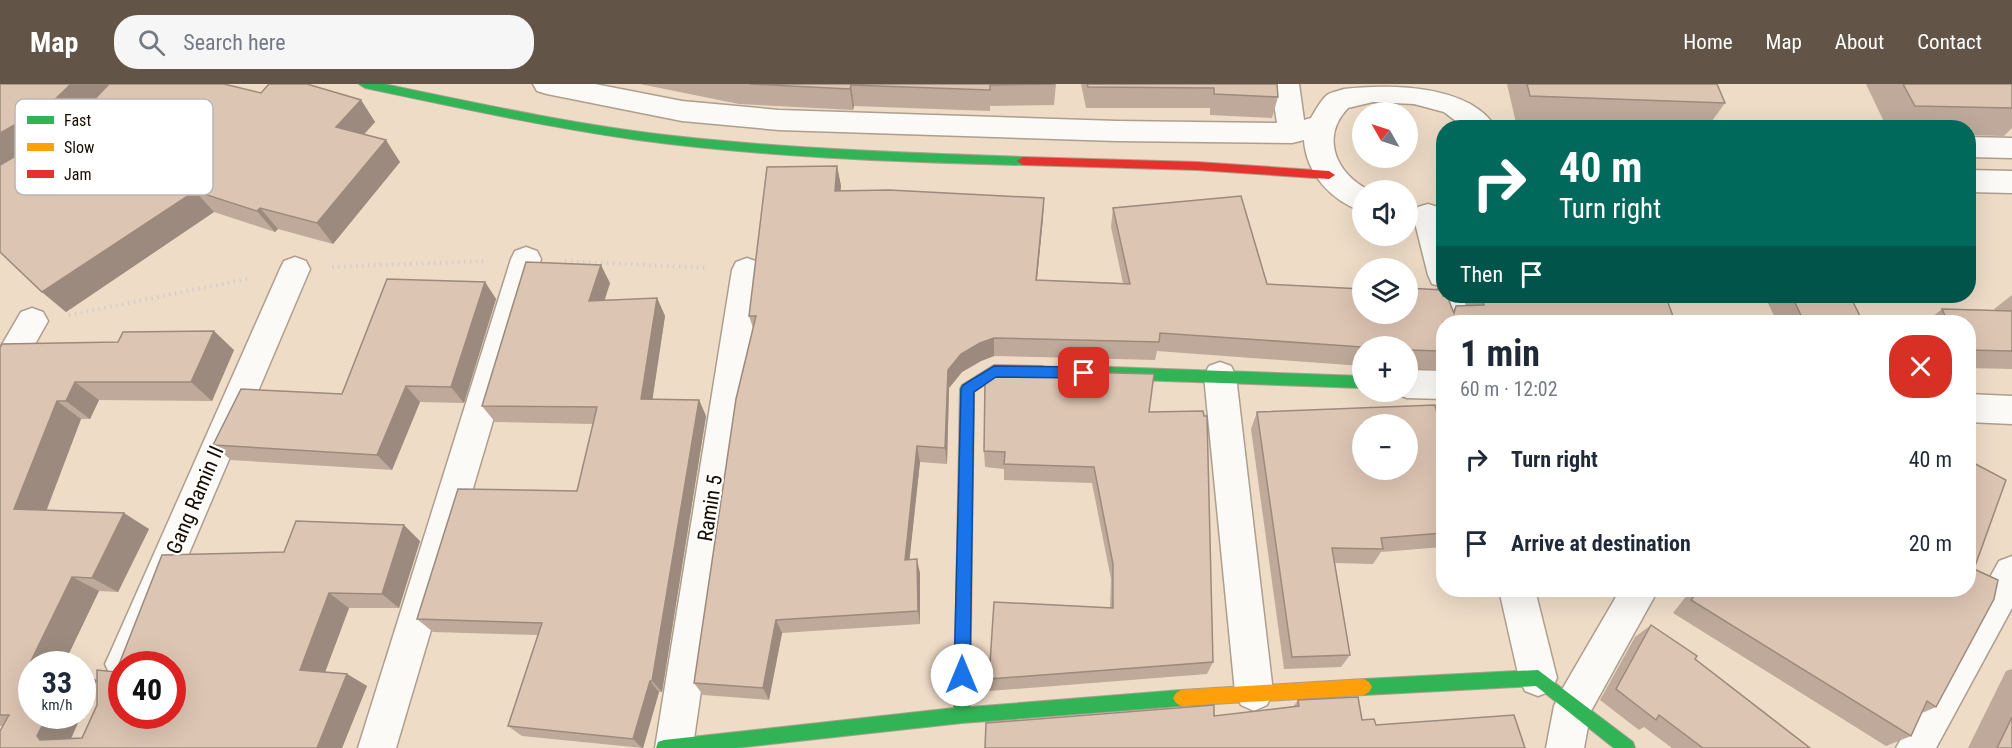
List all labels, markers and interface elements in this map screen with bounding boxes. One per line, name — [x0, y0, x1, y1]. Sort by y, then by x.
search box — [114, 15, 534, 69]
text: Map — [30, 26, 78, 59]
icon: search — [135, 26, 168, 59]
text: Search here — [183, 30, 286, 55]
text: Home — [1683, 30, 1733, 54]
text: Map — [1766, 30, 1802, 54]
text: About — [1835, 30, 1884, 54]
text: Contact — [1917, 30, 1982, 54]
legend — [15, 99, 213, 195]
north arrow — [1352, 102, 1418, 168]
map controls — [1352, 102, 1418, 480]
text: Fast — [64, 111, 91, 130]
text: Slow — [64, 138, 94, 157]
text: 40 m — [1559, 143, 1642, 192]
icon: right — [1460, 144, 1538, 222]
text: Jam — [64, 165, 91, 184]
button: sound — [1352, 180, 1418, 246]
text: Turn right — [1559, 193, 1661, 225]
button: layers — [1352, 258, 1418, 324]
icon: arrive — [1515, 258, 1548, 291]
text: Then — [1460, 262, 1503, 287]
text: 1 min — [1460, 333, 1540, 375]
button: close — [1889, 335, 1952, 398]
button: + — [1352, 336, 1418, 402]
pin — [1058, 347, 1109, 398]
icon: arrive — [1067, 356, 1100, 389]
text: 60 m · 12:02 — [1460, 377, 1558, 401]
button: − — [1352, 414, 1418, 480]
street label: Gang Ramin II — [161, 442, 229, 558]
icon: right — [1460, 443, 1493, 476]
text: Turn right — [1511, 447, 1598, 472]
text: 40 m — [1909, 447, 1952, 472]
street label: Ramin 5 — [693, 473, 727, 543]
icon: arrive — [1460, 527, 1493, 560]
text: Arrive at destination — [1511, 531, 1691, 556]
text: 20 m — [1909, 531, 1952, 556]
position arrow — [930, 643, 994, 707]
speed limit sign: 40 — [108, 651, 186, 729]
text: 33 — [42, 665, 72, 700]
text: km/h — [42, 696, 72, 714]

